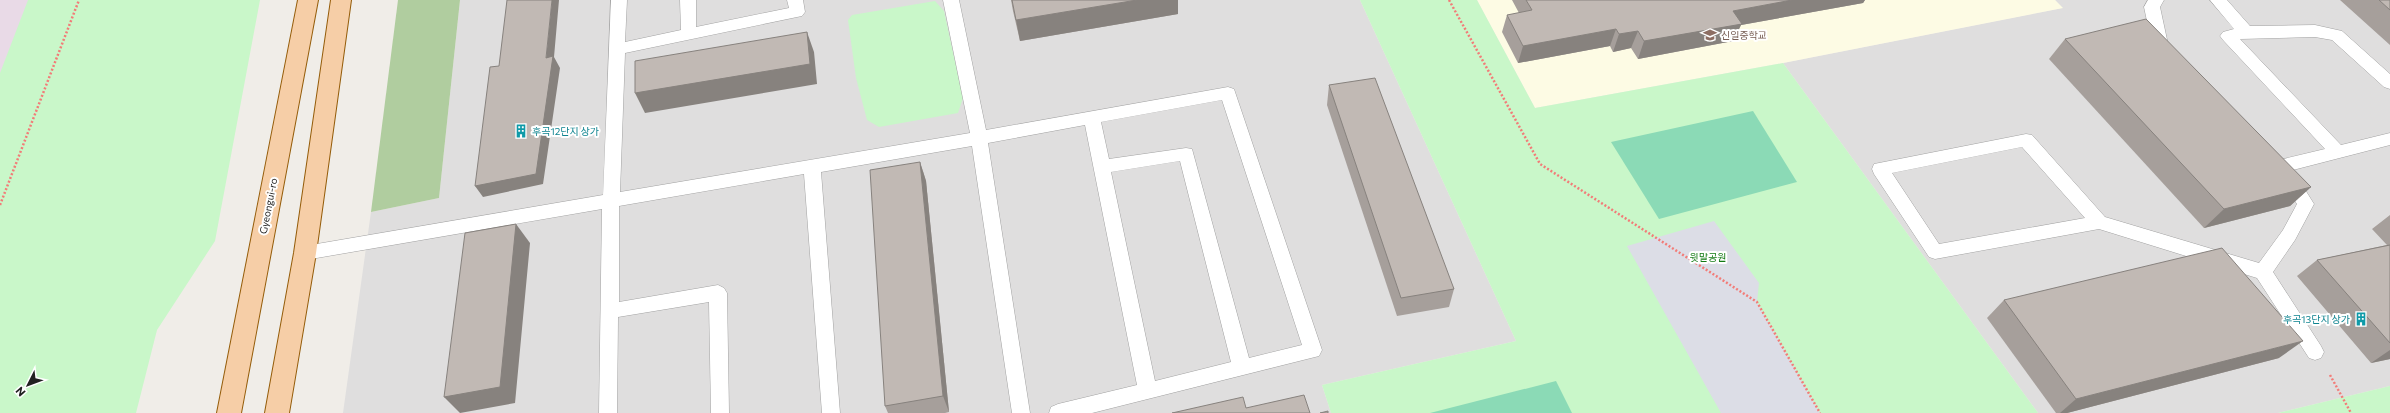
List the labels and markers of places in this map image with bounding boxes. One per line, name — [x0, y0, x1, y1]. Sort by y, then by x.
school or university icon: 신일중학교 — [1702, 27, 1718, 43]
place label: 신일중학교 — [1721, 29, 1767, 41]
building icon: 후곡12단지 상가 — [513, 123, 529, 139]
place label: 후곡12단지 상가 — [532, 125, 599, 137]
building icon: 후곡13단지 상가 — [2353, 311, 2369, 327]
place label: 후곡13단지 상가 — [2283, 313, 2350, 325]

